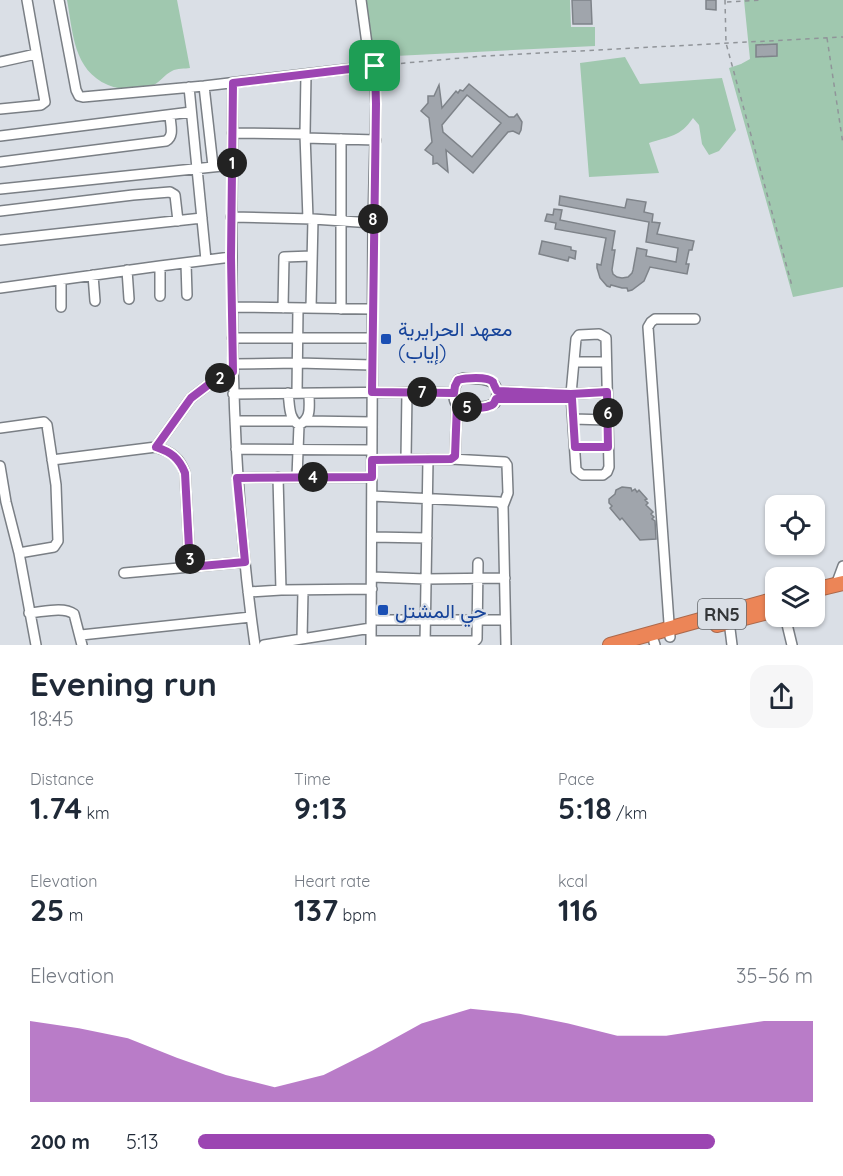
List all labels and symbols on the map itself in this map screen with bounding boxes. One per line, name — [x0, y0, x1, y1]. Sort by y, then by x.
pin — [349, 40, 400, 91]
pin: 1 — [217, 148, 247, 178]
pin: 8 — [358, 204, 388, 234]
place label: معهد الحرايرية (إياب) — [398, 316, 512, 365]
marker: معهد الحرايرية (إياب) — [379, 332, 393, 346]
pin: 2 — [205, 363, 235, 393]
pin: 7 — [407, 377, 437, 407]
pin: 5 — [452, 392, 482, 422]
pin: 6 — [593, 398, 623, 428]
pin: 4 — [298, 462, 328, 492]
pin: 3 — [175, 544, 205, 574]
place label: حي المشتل — [395, 598, 487, 628]
road number: RN5 — [698, 599, 746, 629]
marker: حي المشتل — [376, 603, 390, 617]

